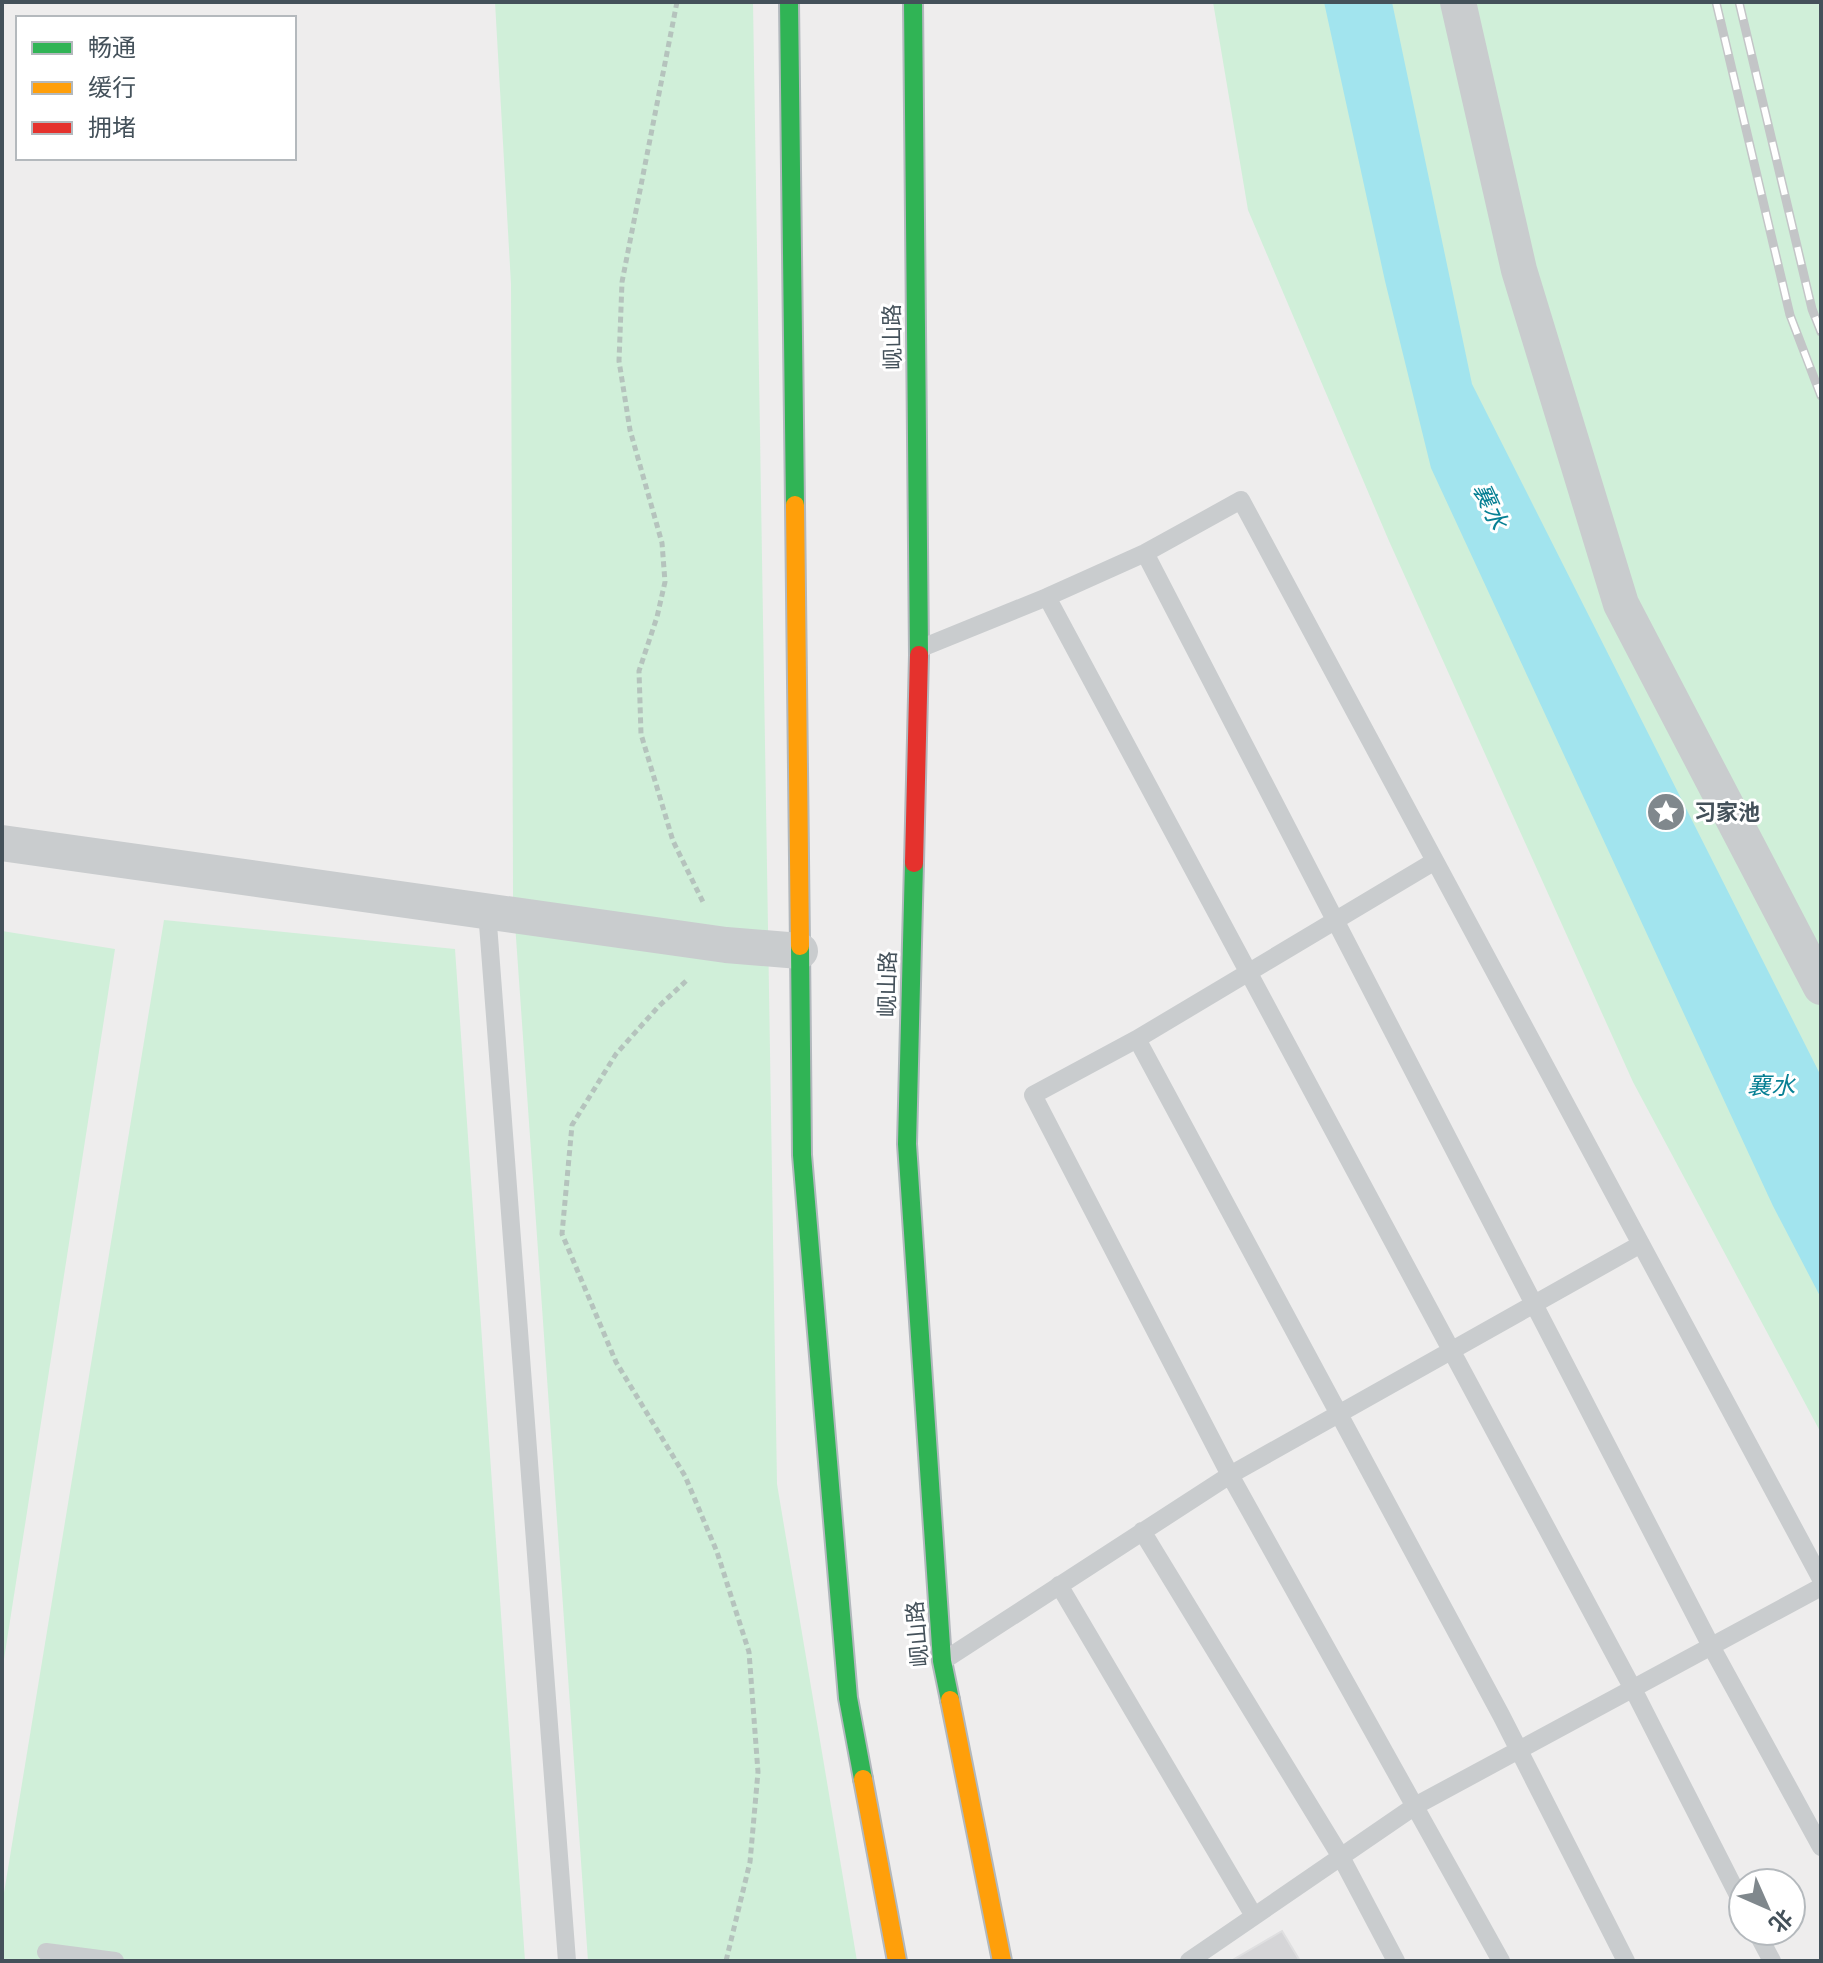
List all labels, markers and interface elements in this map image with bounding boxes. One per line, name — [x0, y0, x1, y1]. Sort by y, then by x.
legend — [16, 16, 296, 160]
text: 畅通 — [88, 34, 136, 61]
text: 缓行 — [88, 74, 136, 101]
text: 拥堵 — [88, 114, 136, 141]
street label: 岘山路 — [878, 304, 906, 370]
water label: 襄水 — [1468, 478, 1513, 534]
place icon: 习家池 — [1645, 791, 1687, 833]
place label: 习家池 — [1694, 799, 1760, 825]
street label: 岘山路 — [873, 951, 901, 1017]
water label: 襄水 — [1747, 1072, 1796, 1099]
street label: 岘山路 — [901, 1600, 933, 1668]
north arrow — [1727, 1867, 1807, 1947]
text: 北 — [1764, 1904, 1798, 1938]

